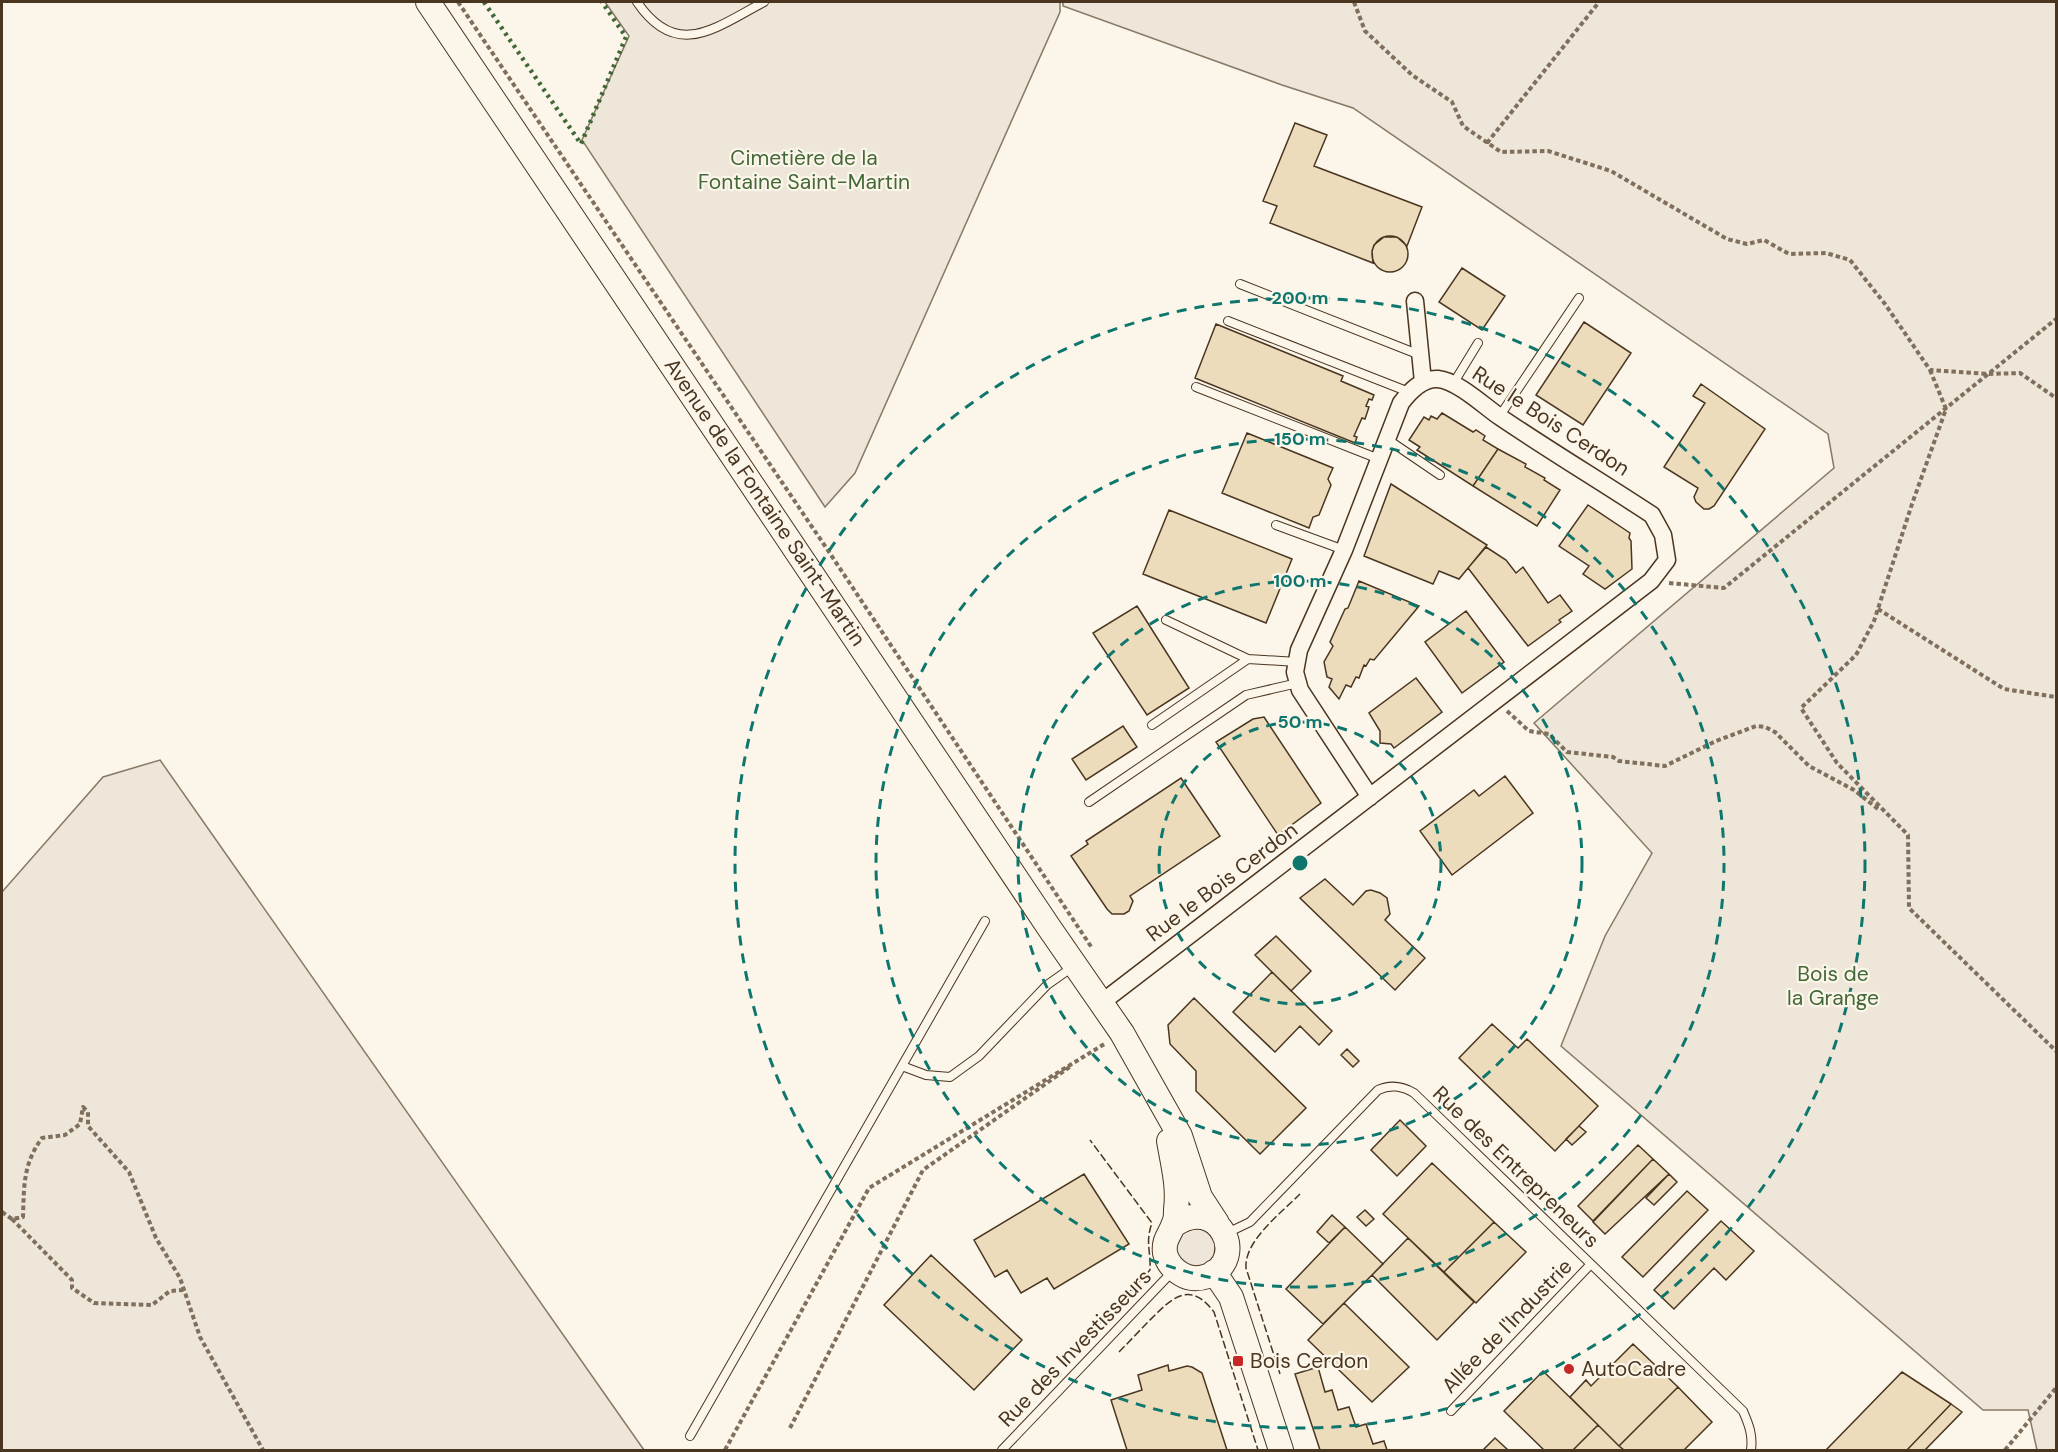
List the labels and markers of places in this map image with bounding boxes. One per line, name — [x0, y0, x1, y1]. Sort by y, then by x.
centre of rings — [1290, 853, 1310, 873]
place label: Bois Cerdon — [1250, 1347, 1368, 1375]
marker: Bois Cerdon — [1231, 1354, 1245, 1368]
place label: AutoCadre — [1581, 1355, 1686, 1383]
marker: AutoCadre — [1562, 1362, 1576, 1376]

